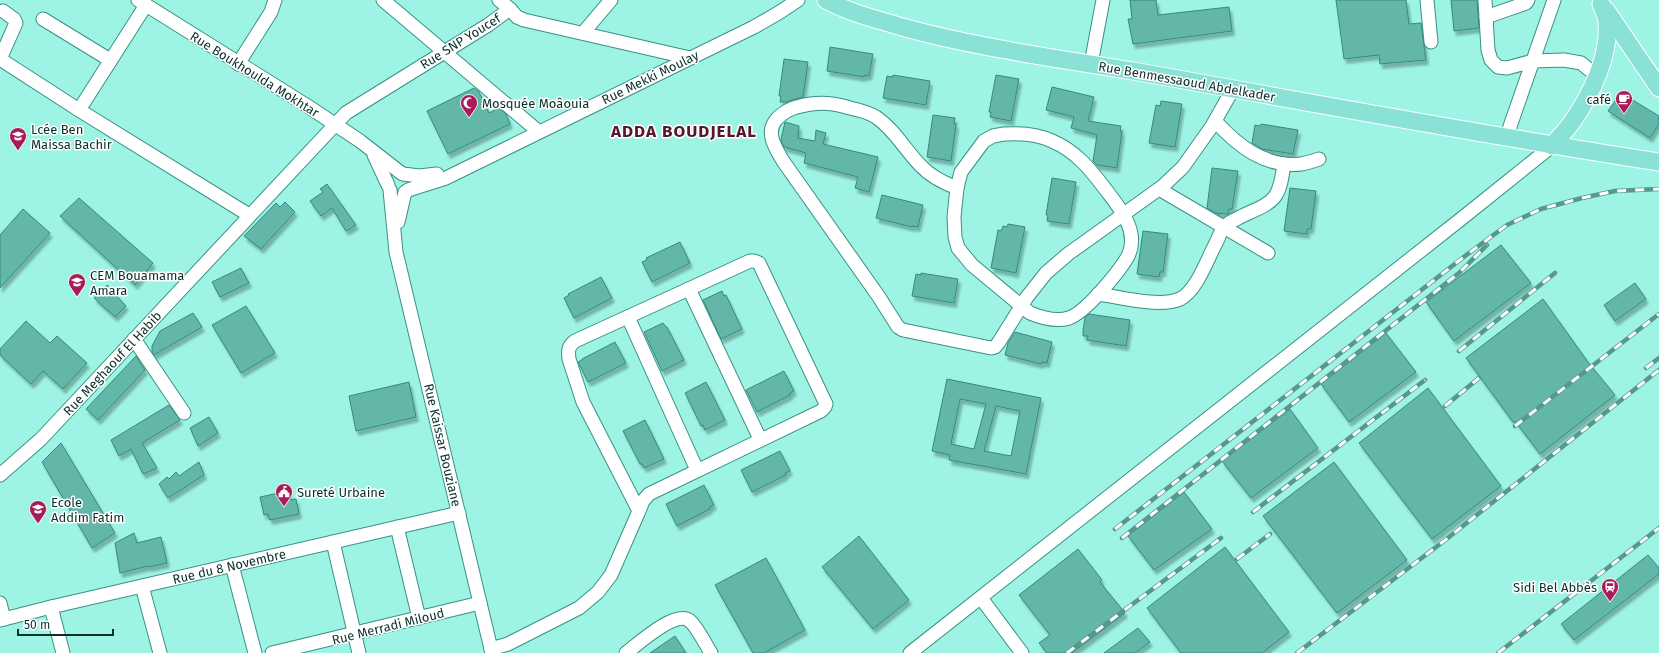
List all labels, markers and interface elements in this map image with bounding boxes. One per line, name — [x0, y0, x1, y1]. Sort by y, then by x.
street label: Rue SNP Youcef — [417, 10, 505, 72]
street label: Rue Boukhoulda Mokhtar — [188, 29, 322, 120]
street label: Rue Mekki Moulay — [599, 47, 702, 107]
street label: Rue Benmessaoud Abdelkader — [1097, 59, 1277, 104]
cafe icon: café — [1614, 89, 1634, 114]
place label: café — [1587, 92, 1611, 107]
mosque icon: Mosquée Moâouia — [459, 93, 479, 118]
place label: Mosquée Moâouia — [482, 96, 589, 111]
district label: ADDA BOUDJELAL — [610, 121, 757, 142]
place label: Lcée Ben Maissa Bachir — [31, 122, 112, 152]
school or university icon: Lcée Ben Maissa Bachir — [8, 126, 28, 151]
place label: CEM Bouamama Amara — [90, 268, 184, 298]
school or university icon: CEM Bouamama Amara — [67, 272, 87, 297]
street label: Rue Meghaouf El Habib — [60, 308, 164, 418]
street label: Rue Kaissar Bouziane — [421, 382, 464, 508]
public building icon: Sureté Urbaine — [274, 482, 294, 507]
place label: Sureté Urbaine — [297, 485, 385, 500]
place label: Ecole Addim Fatim — [51, 495, 124, 525]
school or university icon: Ecole Addim Fatim — [28, 499, 48, 524]
street label: Rue du 8 Novembre — [171, 546, 287, 587]
station icon: Sidi Bel Abbès — [1600, 577, 1620, 602]
place label: Sidi Bel Abbès — [1513, 580, 1597, 595]
street label: Rue Merradi Miloud — [330, 605, 446, 648]
scale bar — [18, 611, 113, 637]
text: 50 m — [24, 618, 50, 632]

